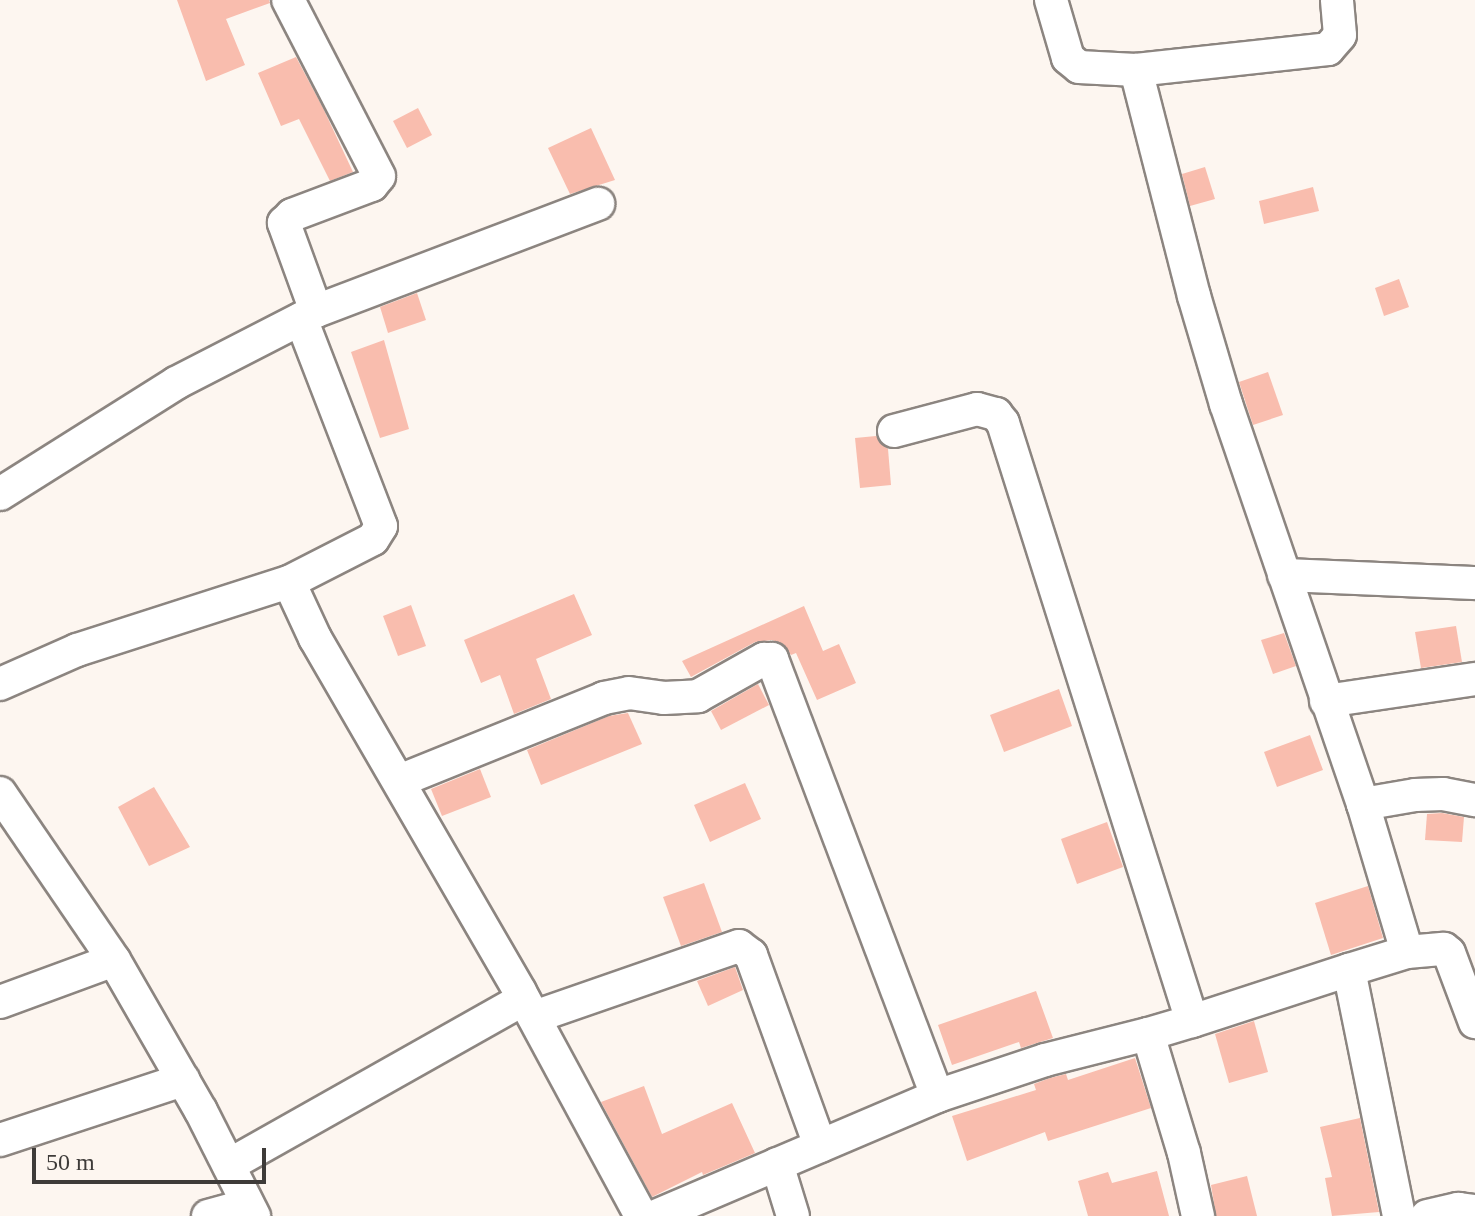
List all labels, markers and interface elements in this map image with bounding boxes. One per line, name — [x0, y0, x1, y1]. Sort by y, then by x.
scale bar — [36, 1132, 270, 1182]
text: 50 m — [46, 1149, 95, 1175]

